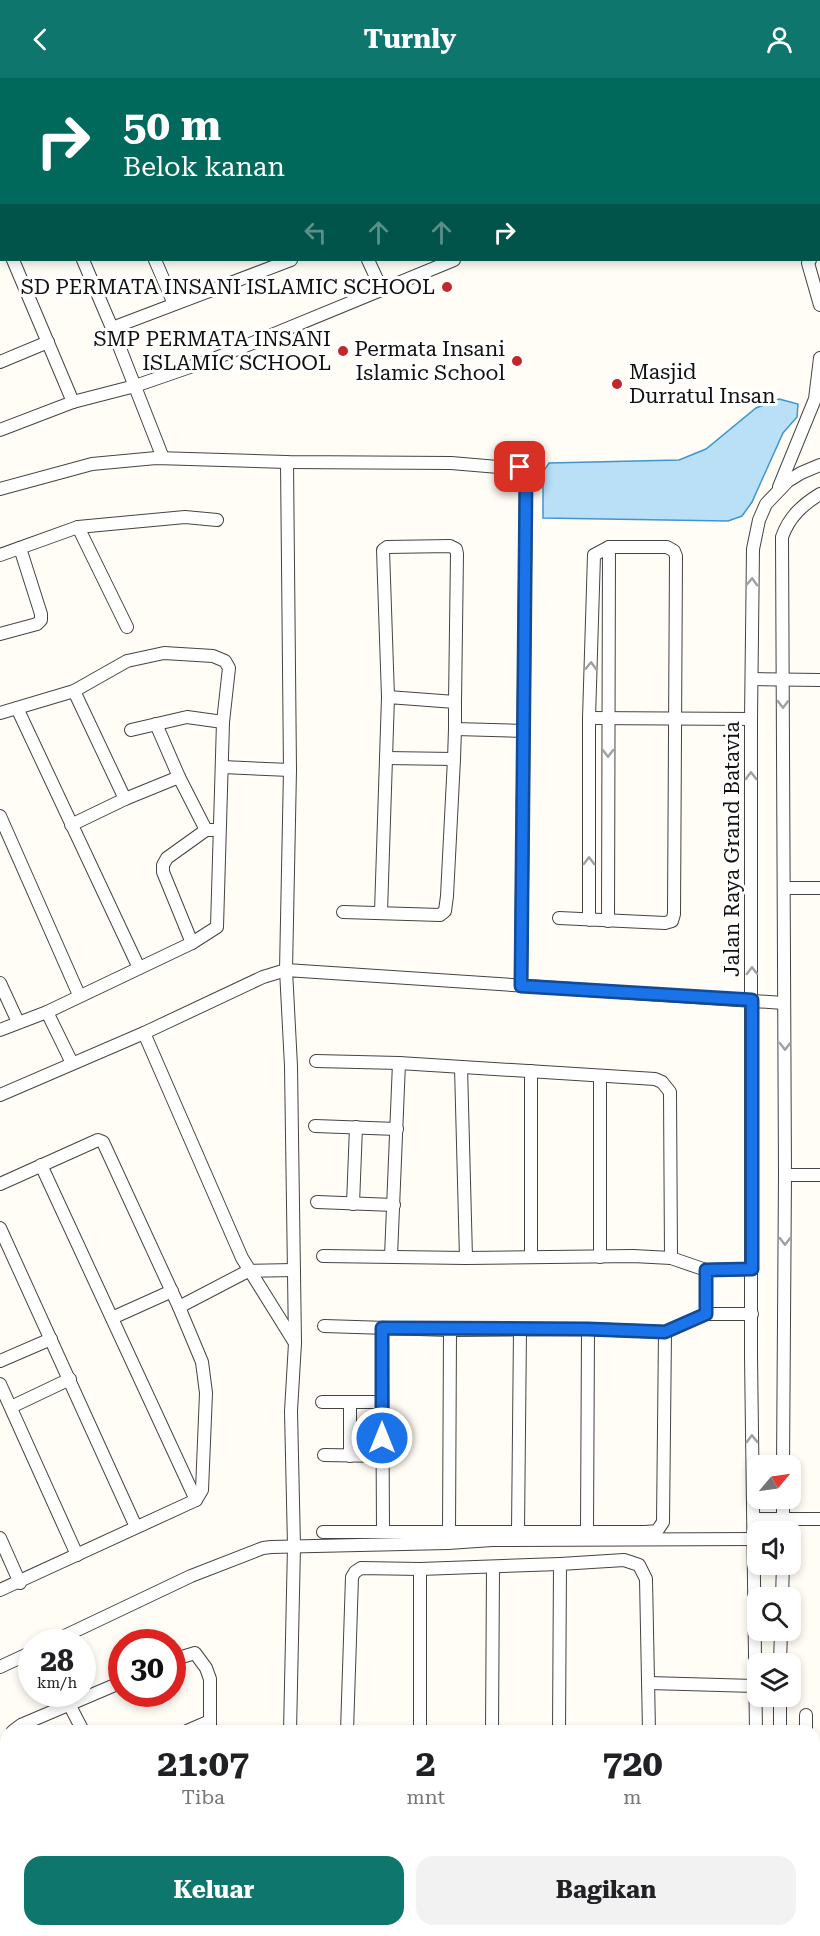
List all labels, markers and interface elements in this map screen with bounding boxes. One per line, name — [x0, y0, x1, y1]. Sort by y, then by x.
icon: back — [24, 23, 57, 56]
text: Turnly — [364, 23, 456, 55]
icon: person — [763, 23, 796, 56]
text: 50 m — [123, 101, 221, 150]
icon: right — [24, 102, 102, 180]
text: Belok kanan — [123, 151, 285, 183]
icon: left — [299, 216, 332, 249]
icon: ahead — [362, 216, 395, 249]
icon: ahead — [425, 216, 458, 249]
icon: right — [488, 216, 521, 249]
place label: SD PERMATA INSANI ISLAMIC SCHOOL — [21, 275, 435, 299]
marker: SD PERMATA INSANI ISLAMIC SCHOOL — [440, 280, 454, 294]
place label: SMP PERMATA INSANI ISLAMIC SCHOOL — [93, 327, 331, 375]
place label: Permata Insani Islamic School — [354, 337, 506, 385]
marker: SMP PERMATA INSANI ISLAMIC SCHOOL — [336, 344, 350, 358]
marker: Permata Insani Islamic School — [510, 354, 524, 368]
place label: Masjid Durratul Insan — [629, 360, 776, 408]
marker: Masjid Durratul Insan — [610, 377, 624, 391]
pin — [494, 441, 545, 492]
icon: arrive — [503, 450, 536, 483]
one-way arrow — [745, 577, 758, 586]
one-way arrow — [585, 662, 597, 671]
one-way arrow — [777, 700, 789, 709]
street label: Jalan Raya Grand Batavia — [720, 720, 744, 977]
one-way arrow — [602, 748, 614, 757]
one-way arrow — [745, 772, 757, 781]
one-way arrow — [583, 857, 595, 866]
one-way arrow — [746, 967, 758, 976]
one-way arrow — [779, 1042, 791, 1051]
one-way arrow — [779, 1237, 791, 1246]
position arrow — [350, 1406, 414, 1470]
one-way arrow — [746, 1435, 758, 1444]
north arrow — [747, 1455, 801, 1509]
map controls — [747, 1455, 801, 1707]
button: sound — [747, 1521, 801, 1575]
button: search — [747, 1587, 801, 1641]
speed limit sign: 30 — [108, 1629, 186, 1707]
text: 28 — [40, 1643, 74, 1678]
button: layers — [747, 1653, 801, 1707]
text: km/h — [37, 1674, 77, 1692]
text: 21:07 — [157, 1743, 249, 1785]
text: 2 — [416, 1743, 436, 1785]
text: 720 — [602, 1743, 663, 1785]
text: Tiba — [182, 1785, 225, 1809]
text: mnt — [406, 1785, 445, 1809]
text: m — [623, 1785, 642, 1809]
button: Keluar — [24, 1856, 404, 1925]
button: Bagikan — [416, 1856, 796, 1925]

